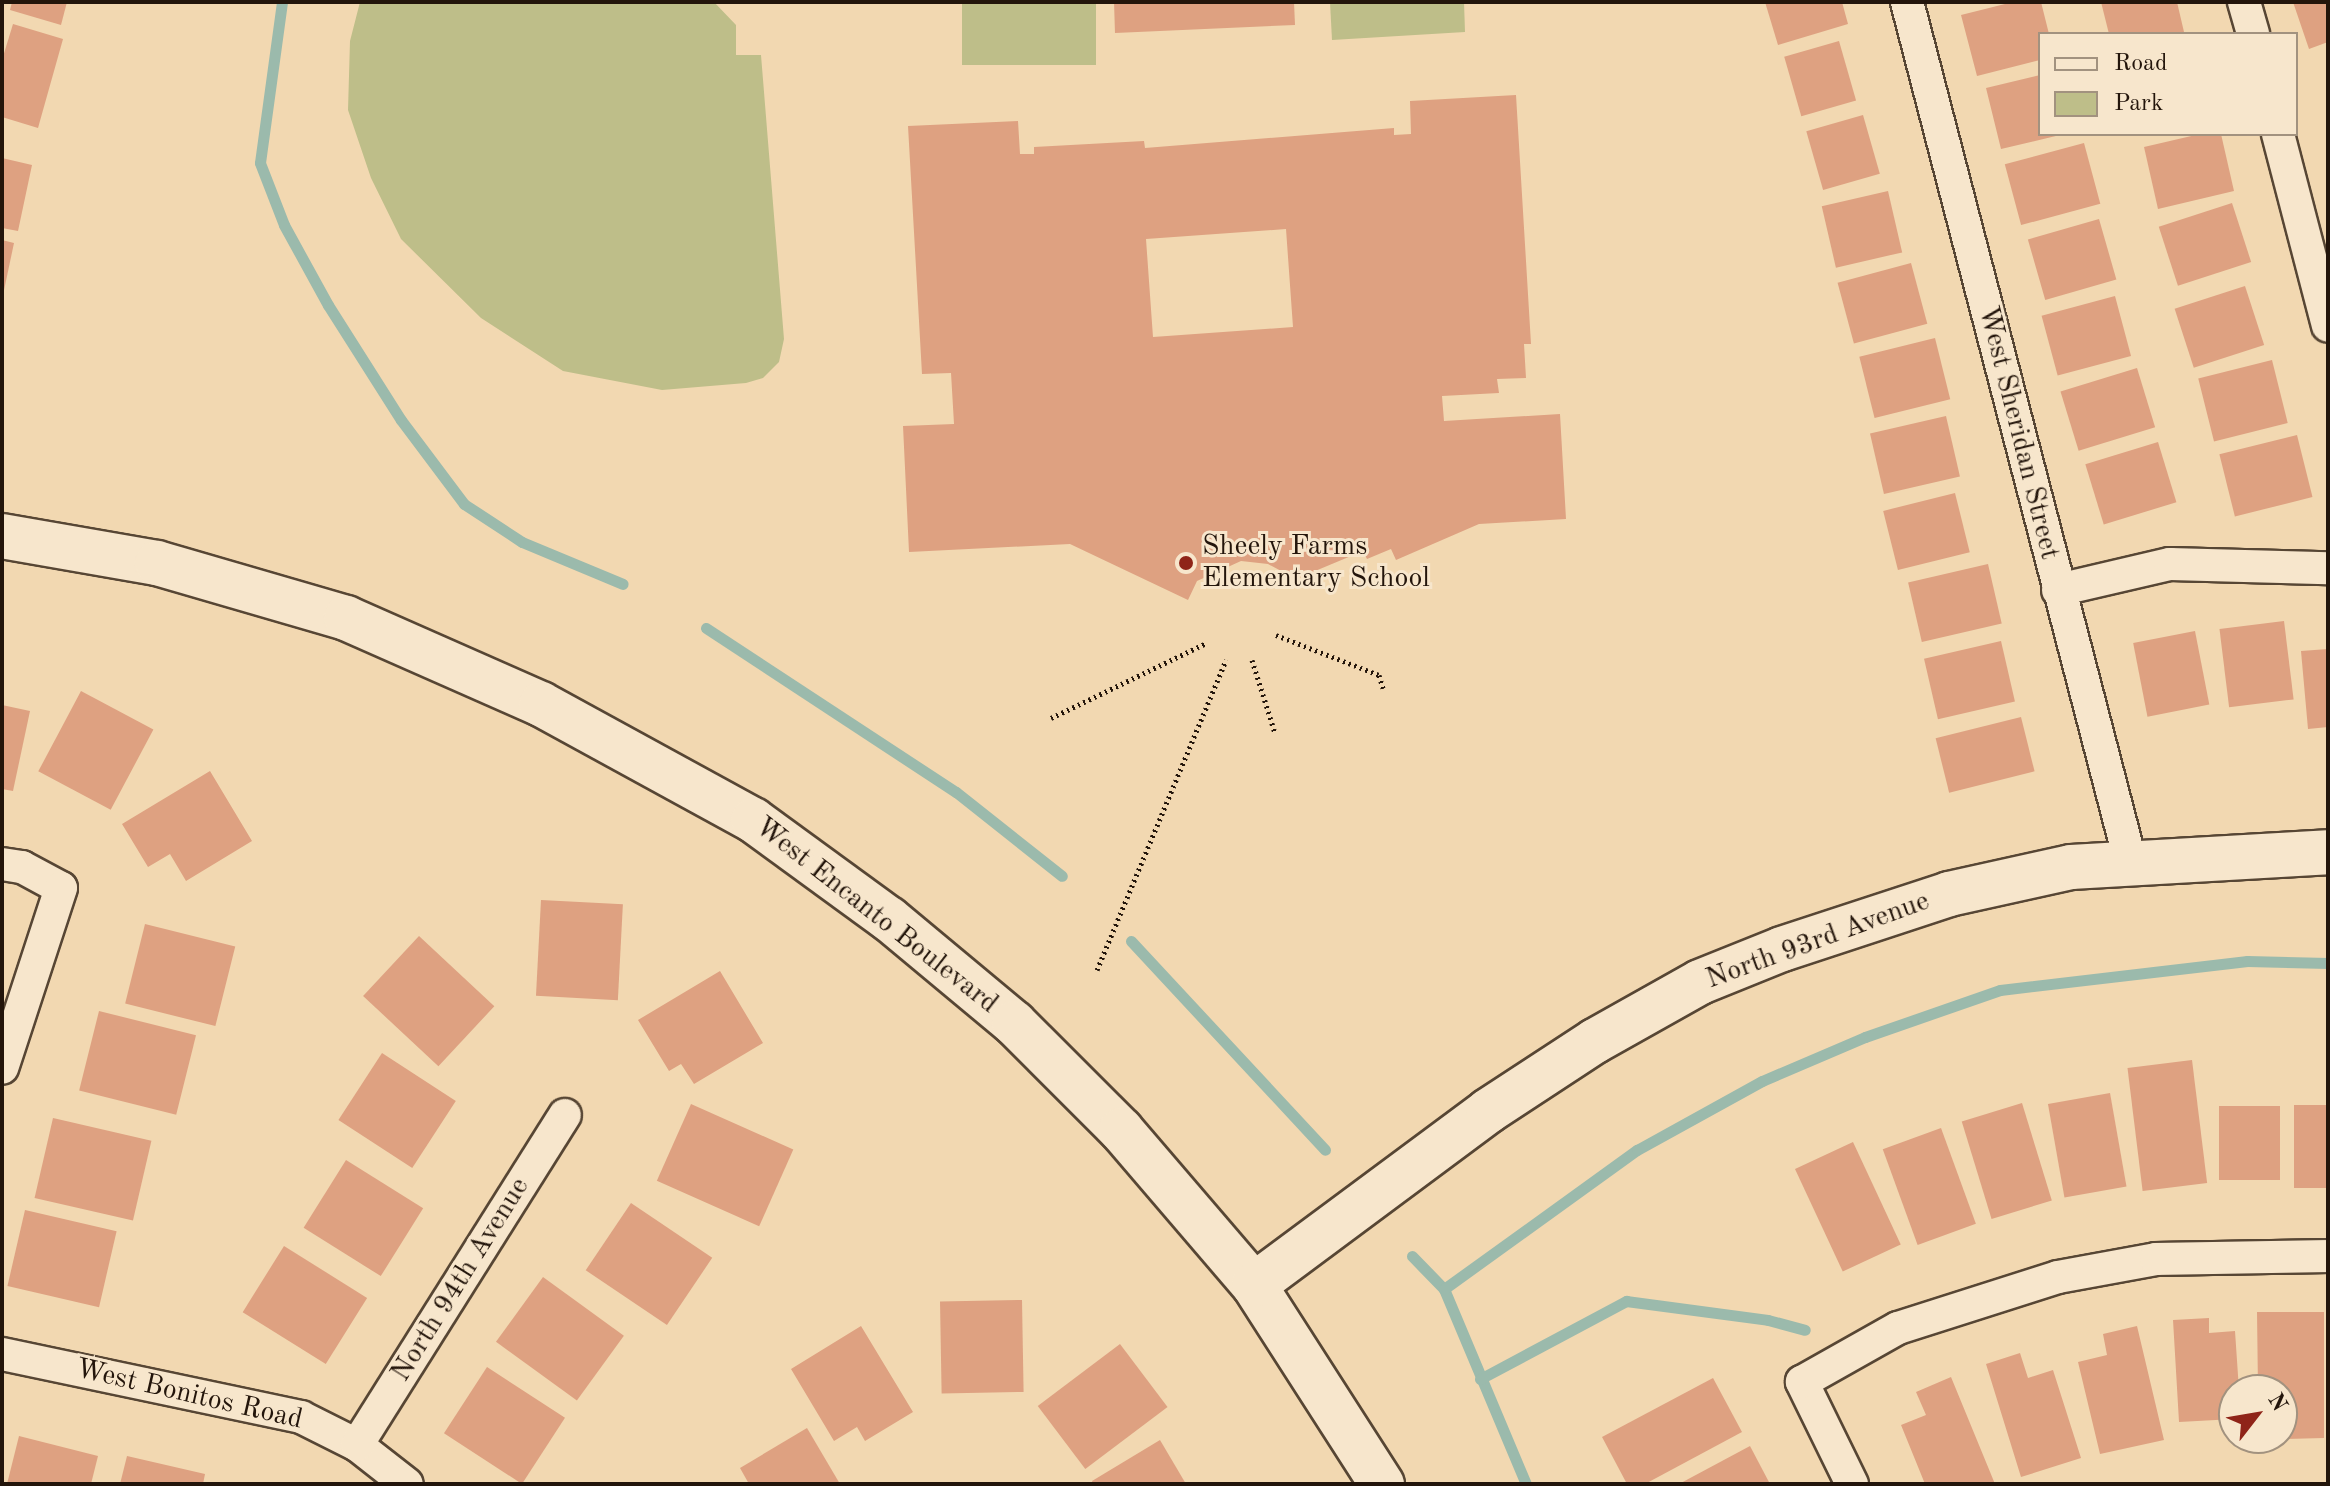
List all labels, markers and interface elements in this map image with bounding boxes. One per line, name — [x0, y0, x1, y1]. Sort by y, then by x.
legend — [2038, 32, 2298, 136]
text: Road — [2114, 52, 2167, 76]
text: Park — [2114, 92, 2163, 116]
street label: West Sheridan Street — [1970, 303, 2066, 563]
place label: Sheely Farms Elementary School — [1202, 530, 1430, 596]
marker: Sheely Farms Elementary School — [1177, 554, 1195, 572]
street label: West Encanto Boulevard — [748, 811, 1004, 1021]
street label: North 93rd Avenue — [1702, 885, 1934, 997]
street label: North 94th Avenue — [385, 1172, 537, 1388]
street label: West Bonitos Road — [72, 1353, 306, 1437]
north arrow — [2218, 1374, 2298, 1454]
text: N — [2263, 1390, 2291, 1416]

